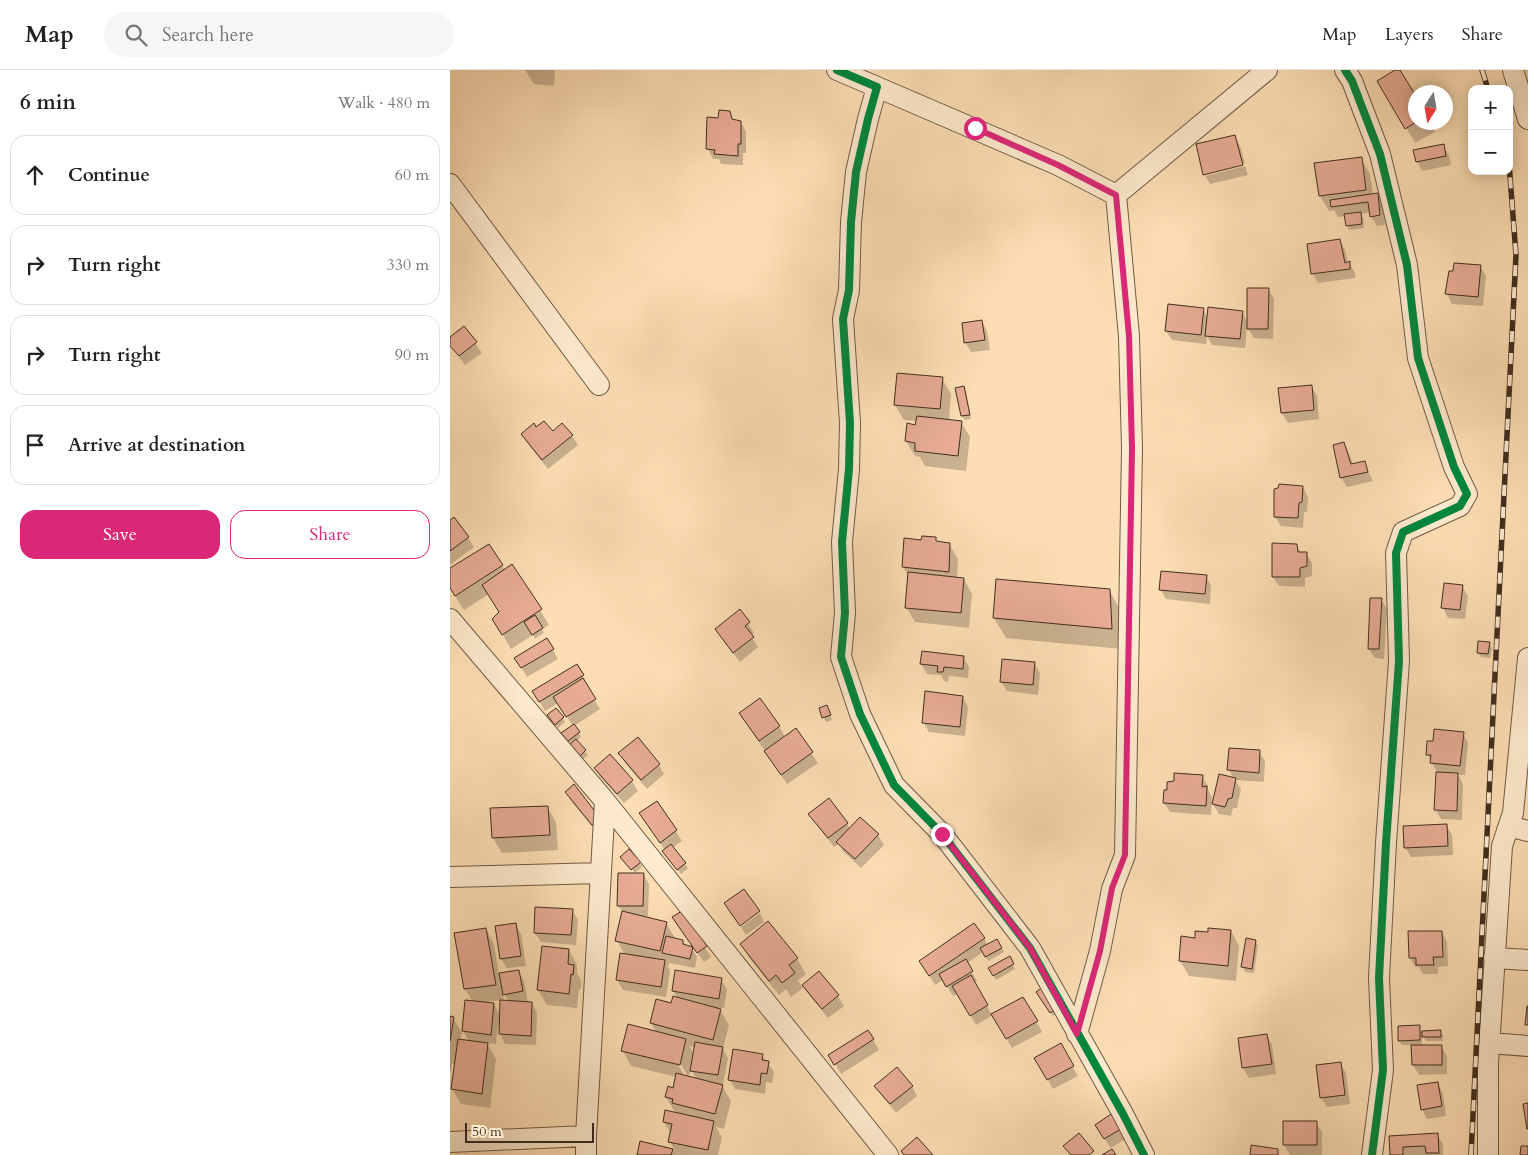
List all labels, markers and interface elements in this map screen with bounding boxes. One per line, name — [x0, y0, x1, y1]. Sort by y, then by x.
search box — [104, 12, 454, 57]
text: Map — [25, 18, 74, 51]
icon: search — [122, 21, 150, 49]
text: Search here — [162, 22, 254, 48]
text: Map — [1322, 22, 1357, 47]
text: Layers — [1385, 22, 1434, 47]
text: Share — [1462, 22, 1503, 47]
north arrow — [1408, 85, 1453, 130]
map controls — [1468, 85, 1513, 175]
button: + — [1468, 85, 1513, 130]
text: 6 min — [20, 88, 76, 117]
text: Walk · 480 m — [338, 92, 430, 114]
route start — [964, 117, 987, 140]
button: − — [1468, 130, 1513, 175]
icon: ahead — [21, 161, 49, 189]
text: Continue — [68, 162, 150, 188]
text: 60 m — [395, 164, 429, 186]
icon: right — [21, 251, 49, 279]
text: Turn right — [68, 252, 160, 278]
text: 330 m — [387, 254, 429, 276]
icon: right — [21, 341, 49, 369]
text: Turn right — [68, 342, 160, 368]
text: 90 m — [395, 344, 429, 366]
icon: arrive — [21, 431, 49, 459]
text: Arrive at destination — [68, 432, 245, 458]
button: Save — [20, 510, 220, 559]
button: Share — [230, 510, 430, 559]
route end — [931, 823, 954, 846]
scale bar — [465, 1120, 594, 1143]
text: 50 m — [472, 1122, 502, 1141]

